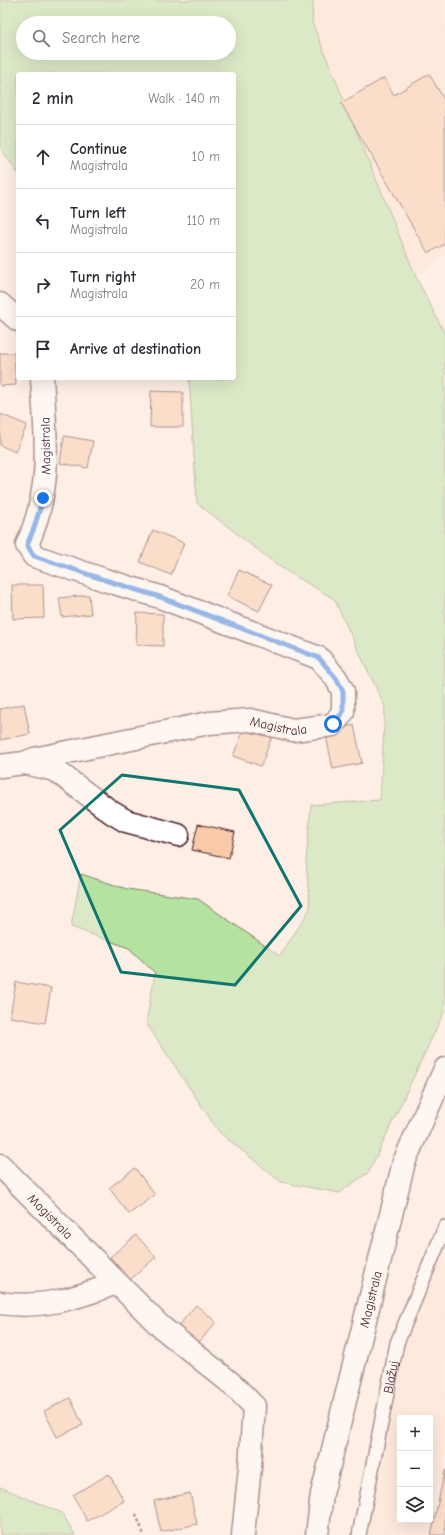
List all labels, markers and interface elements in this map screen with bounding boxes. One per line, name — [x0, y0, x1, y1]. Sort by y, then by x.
search box — [16, 16, 236, 60]
icon: search — [30, 27, 52, 49]
text: Search here — [62, 29, 140, 47]
text: 2 min — [32, 89, 73, 108]
text: Walk · 140 m — [148, 91, 220, 106]
text: Continue — [70, 140, 127, 158]
icon: ahead — [32, 146, 54, 168]
text: 10 m — [192, 149, 220, 164]
text: Magistrala — [70, 158, 128, 173]
text: Turn left — [70, 204, 126, 222]
icon: left — [32, 210, 54, 232]
text: 110 m — [187, 213, 220, 228]
text: Magistrala — [70, 222, 128, 237]
text: Turn right — [70, 268, 136, 286]
icon: right — [32, 274, 54, 296]
text: 20 m — [190, 277, 220, 292]
text: Magistrala — [70, 286, 128, 301]
icon: arrive — [32, 338, 54, 360]
text: Arrive at destination — [70, 340, 201, 358]
street label: Magistrala — [37, 417, 54, 475]
route end — [34, 489, 52, 507]
street label: Magistrala — [249, 713, 308, 738]
route start — [324, 715, 342, 733]
street label: Magistrala — [25, 1191, 76, 1242]
street label: Magistrala — [356, 1269, 385, 1329]
street label: Blažuj — [380, 1360, 401, 1395]
map controls — [397, 1415, 433, 1523]
button: + — [397, 1415, 433, 1451]
button: − — [397, 1451, 433, 1487]
button: layers — [397, 1487, 433, 1523]

